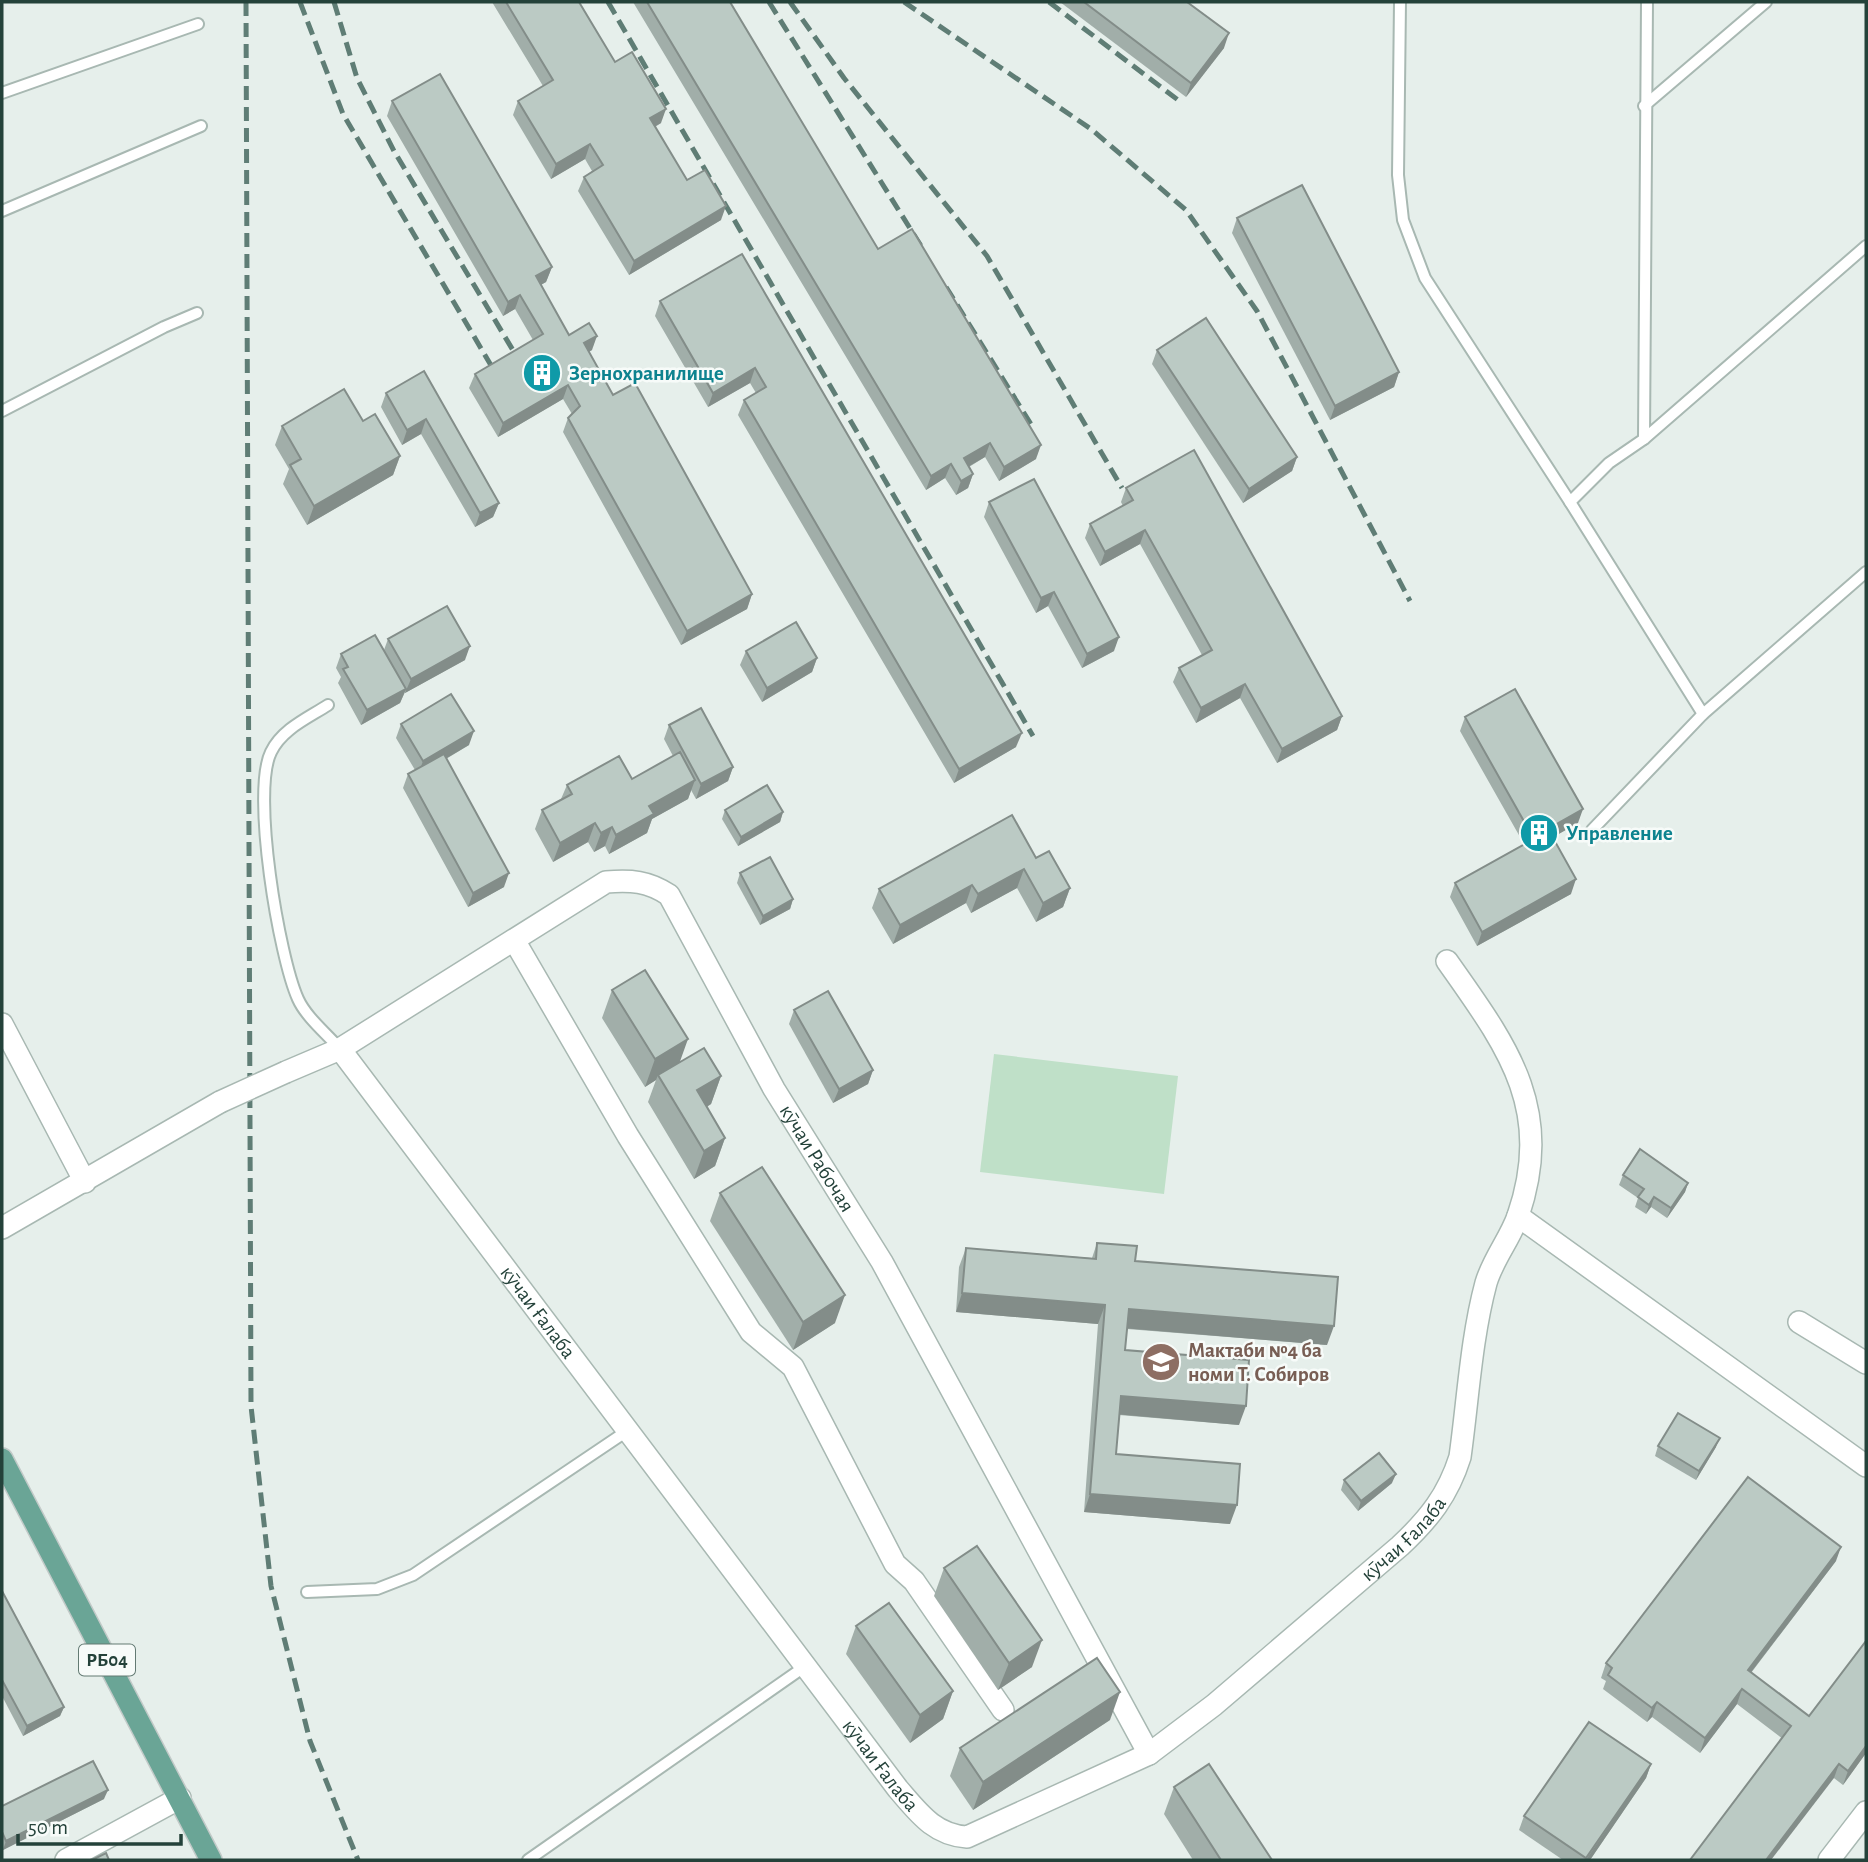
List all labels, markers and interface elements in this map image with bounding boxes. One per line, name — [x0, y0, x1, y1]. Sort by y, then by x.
building icon: Зернохранилище — [521, 352, 563, 394]
place label: Зернохранилище — [569, 363, 724, 384]
building icon: Управление — [1518, 812, 1560, 854]
place label: Управление — [1566, 823, 1673, 844]
street label: кӯчаи Рабочая — [776, 1101, 858, 1215]
street label: кӯчаи Ғалаба — [497, 1262, 580, 1363]
place label: Мактаби №4 ба номи Т. Собиров — [1188, 1340, 1329, 1385]
school or university icon: Мактаби №4 ба номи Т. Собиров — [1140, 1341, 1182, 1383]
street label: кӯчаи Ғалаба — [1357, 1493, 1450, 1585]
road number: РБ04 — [79, 1644, 135, 1676]
street label: кӯчаи Ғалаба — [839, 1715, 923, 1816]
scale bar — [18, 1802, 180, 1846]
text: 50 m — [28, 1817, 68, 1838]

